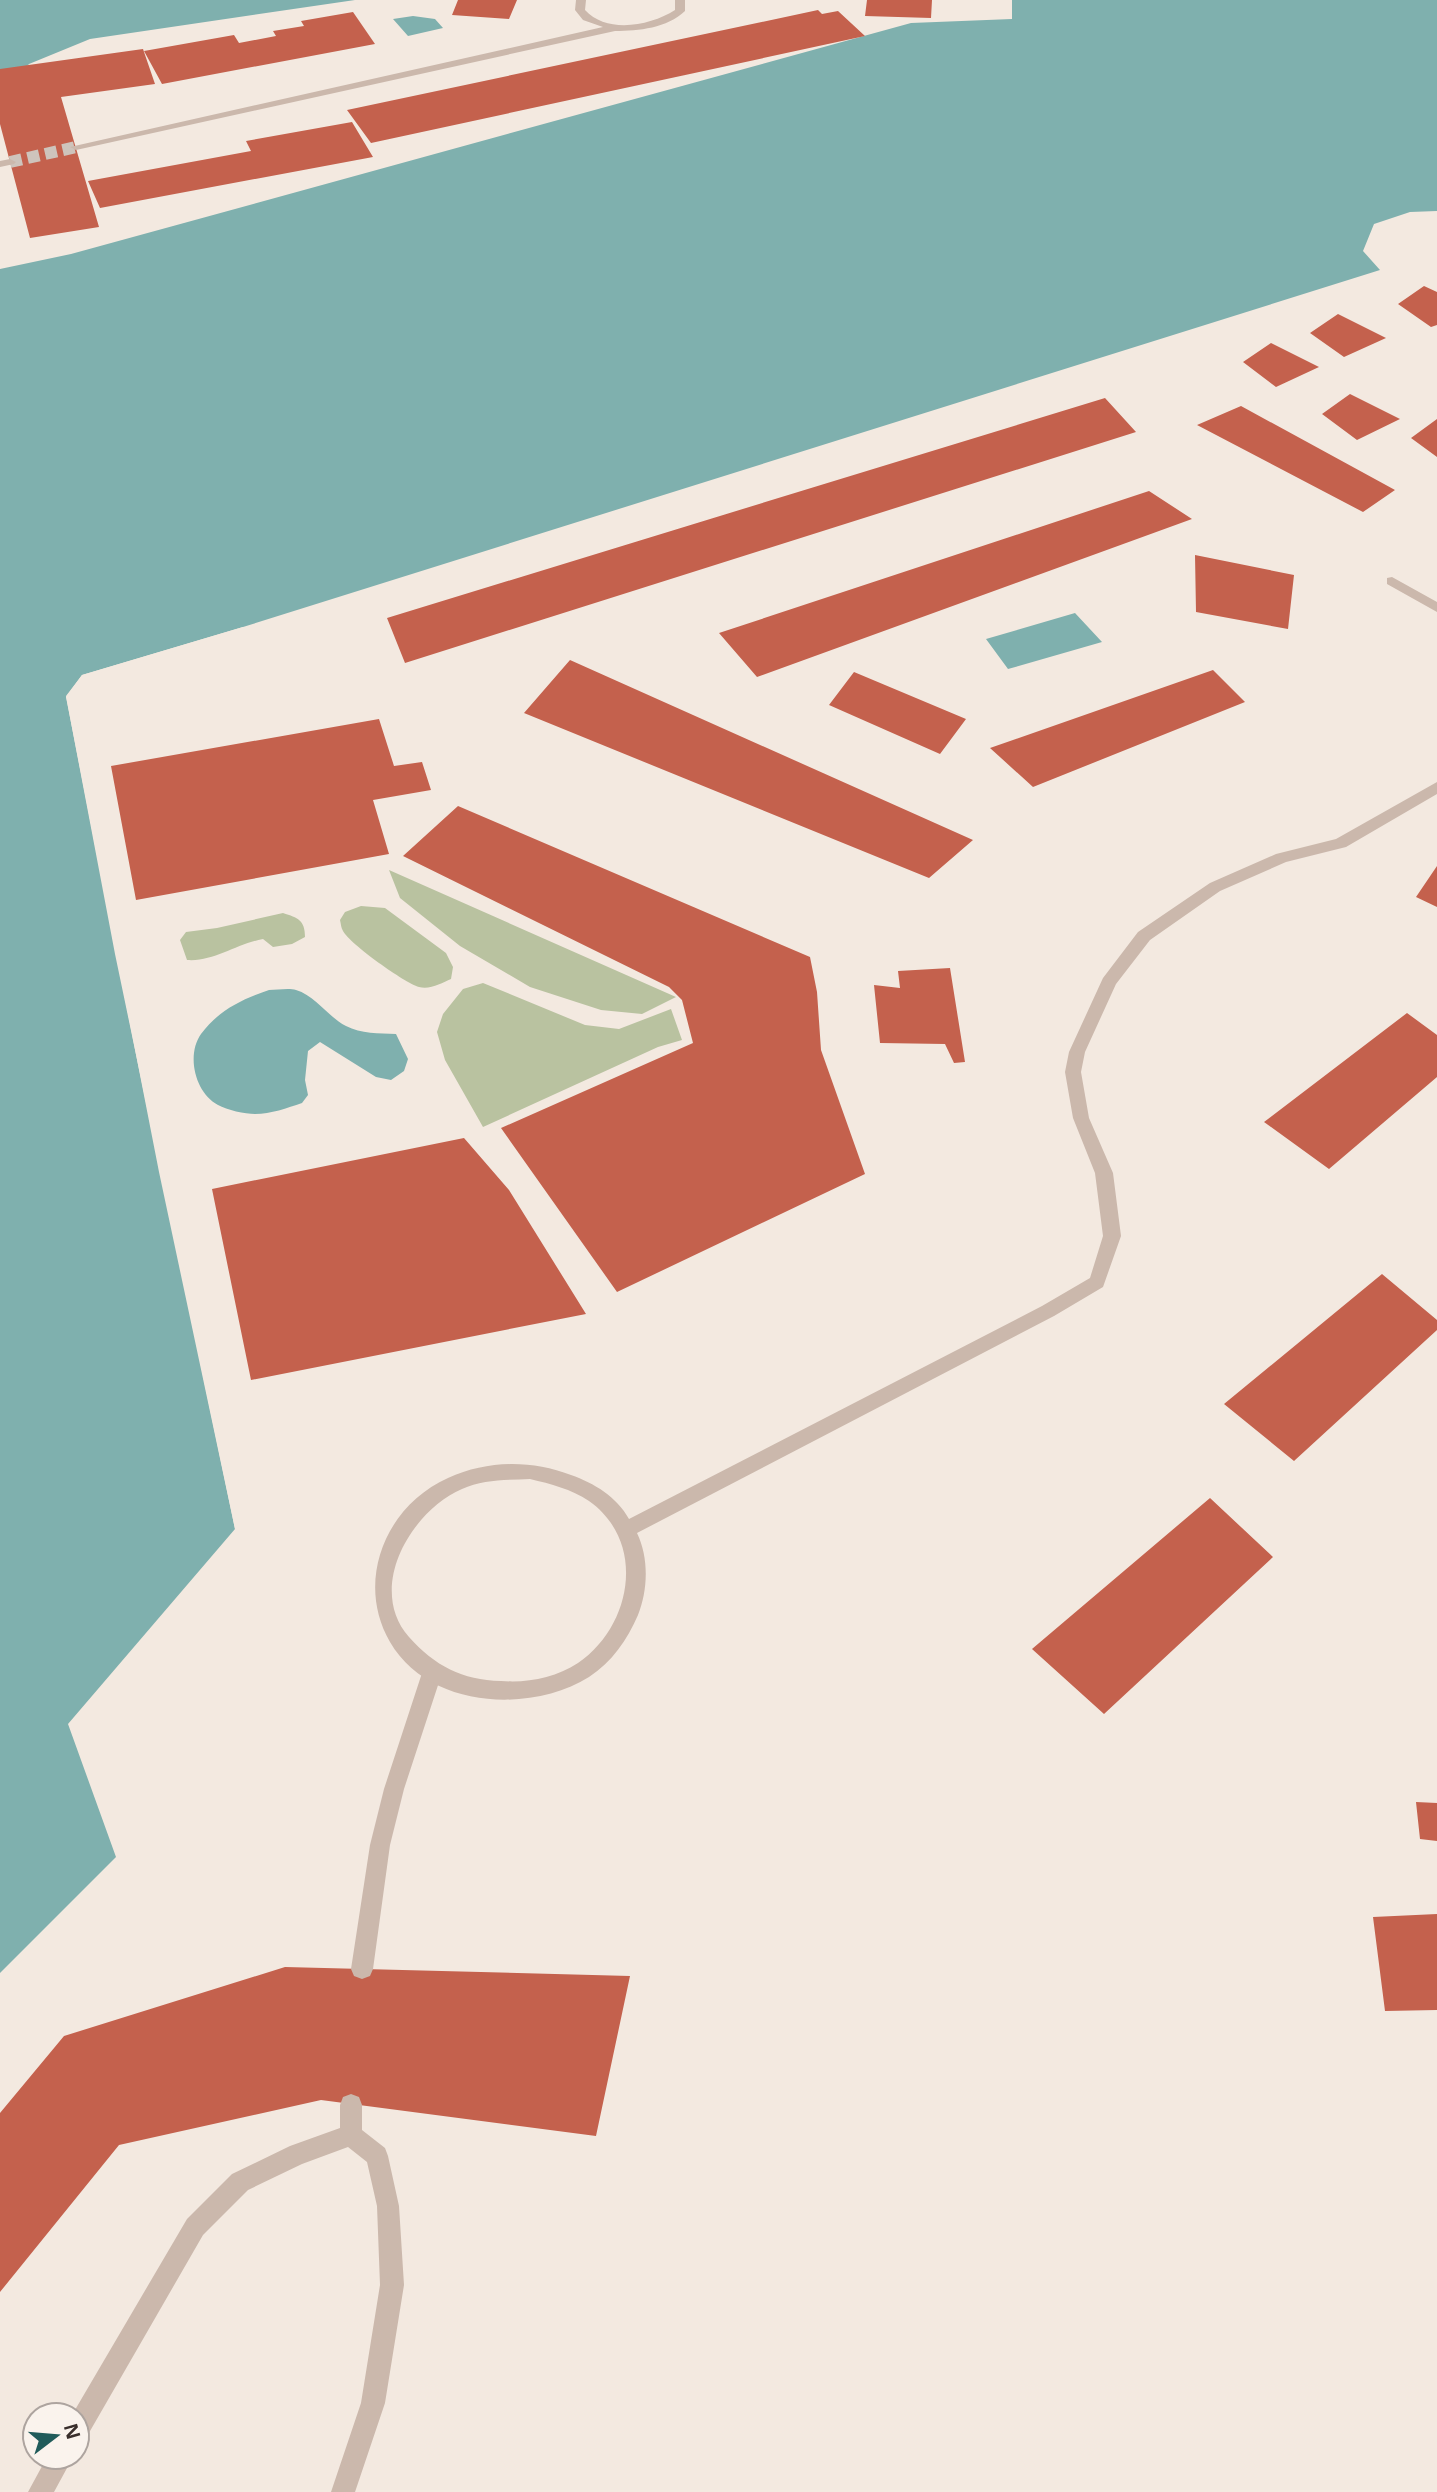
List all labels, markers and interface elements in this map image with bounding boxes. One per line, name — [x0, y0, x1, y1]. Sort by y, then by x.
north arrow — [21, 2401, 91, 2471]
text: N — [58, 2420, 87, 2442]

